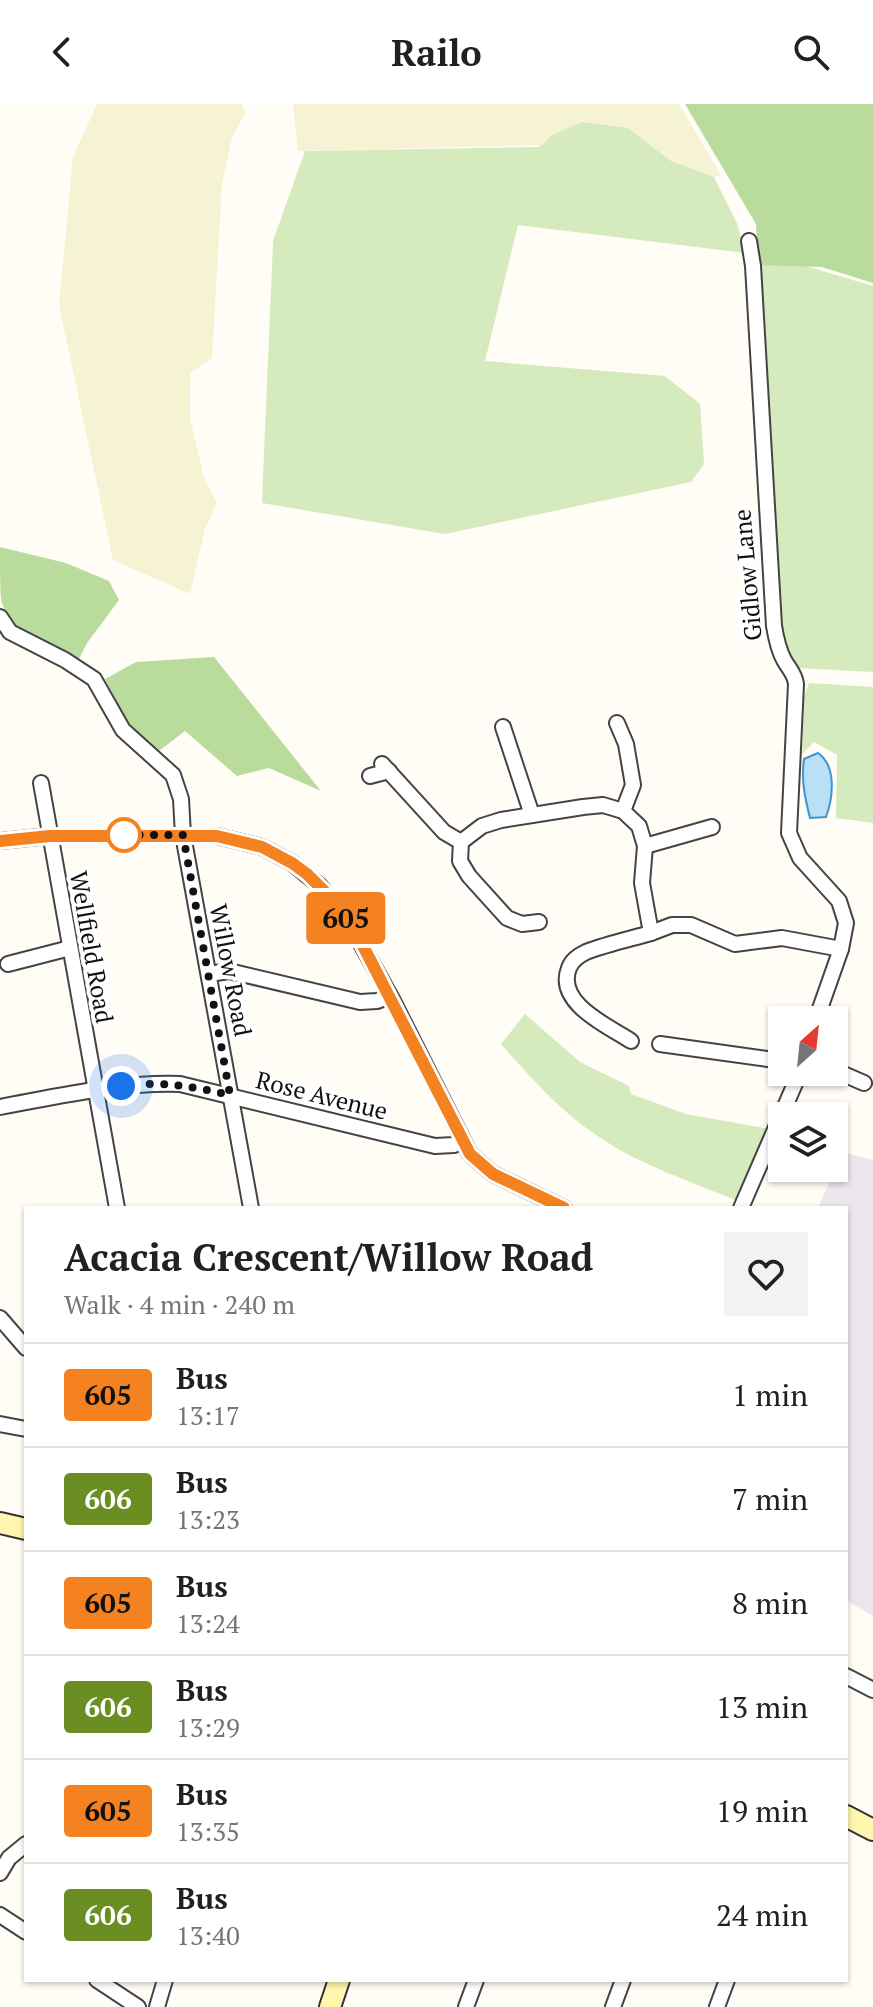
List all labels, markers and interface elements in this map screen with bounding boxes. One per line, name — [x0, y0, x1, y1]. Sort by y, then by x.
text: Railo — [391, 29, 482, 76]
icon: back — [40, 30, 84, 74]
icon: search — [789, 30, 833, 74]
street label: Gidlow Lane — [725, 508, 769, 642]
unlabelled marker — [107, 818, 141, 852]
street label: Wellfield Road — [63, 868, 121, 1026]
line badge: 605 — [300, 892, 392, 944]
text: 605 — [322, 899, 370, 936]
street label: Willow Road — [203, 901, 259, 1039]
north arrow — [768, 1006, 848, 1086]
map controls — [768, 1006, 848, 1182]
street label: Rose Avenue — [253, 1063, 391, 1127]
your location — [101, 1066, 141, 1106]
button: layers — [768, 1102, 848, 1182]
text: Acacia Crescent/Willow Road — [64, 1232, 593, 1282]
button: heart — [724, 1232, 808, 1316]
text: Walk · 4 min · 240 m — [64, 1287, 295, 1321]
text: Bus — [176, 1358, 228, 1398]
text: 1 min — [732, 1375, 808, 1415]
text: 605 — [84, 1376, 132, 1413]
text: 13:17 — [176, 1398, 240, 1432]
text: Bus — [176, 1462, 228, 1502]
text: 7 min — [732, 1479, 808, 1519]
text: 606 — [84, 1480, 132, 1517]
text: 13:23 — [176, 1502, 240, 1536]
text: Bus — [176, 1566, 228, 1606]
text: 8 min — [732, 1583, 808, 1623]
text: 605 — [84, 1584, 132, 1621]
text: 13:24 — [176, 1606, 240, 1640]
text: Bus — [176, 1670, 228, 1710]
text: 13 min — [716, 1687, 808, 1727]
text: 606 — [84, 1688, 132, 1725]
text: 13:29 — [176, 1710, 240, 1744]
text: Bus — [176, 1774, 228, 1814]
text: 19 min — [716, 1791, 808, 1831]
text: 605 — [84, 1792, 132, 1829]
text: 13:35 — [176, 1814, 240, 1848]
text: Bus — [176, 1878, 228, 1918]
text: 24 min — [716, 1895, 808, 1935]
text: 606 — [84, 1896, 132, 1933]
text: 13:40 — [176, 1918, 240, 1952]

